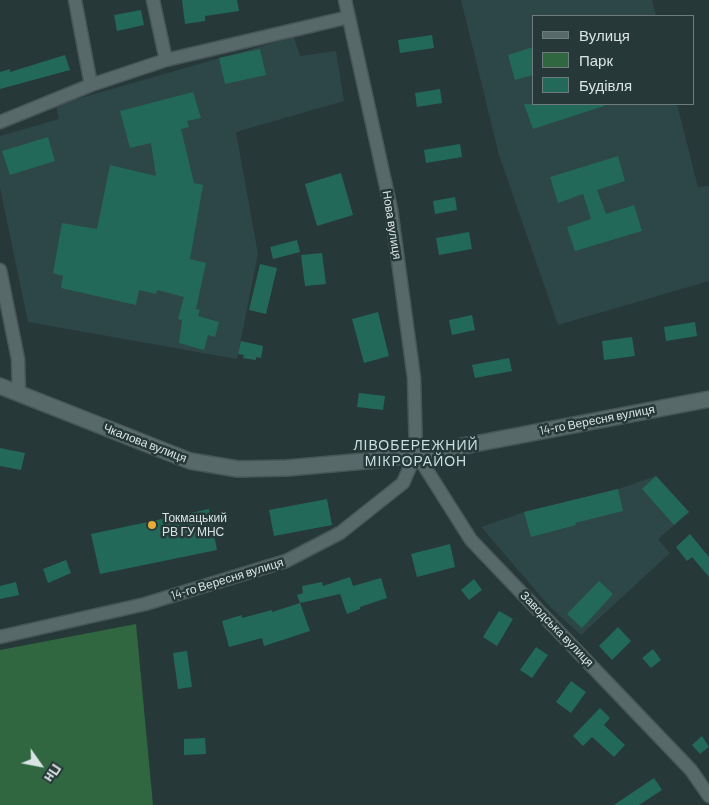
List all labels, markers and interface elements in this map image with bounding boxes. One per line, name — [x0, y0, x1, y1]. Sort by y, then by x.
legend — [532, 15, 694, 105]
text: Вулиця — [579, 26, 630, 44]
text: Парк — [579, 51, 613, 69]
text: Будівля — [579, 76, 632, 94]
street label: Нова вулиця — [379, 190, 405, 260]
street label: 14-го Вересня вулиця — [538, 402, 656, 438]
street label: Чкалова вулиця — [101, 420, 189, 466]
district label: ЛІВОБЕРЕЖНИЙ МІКРОРАЙОН — [352, 437, 480, 470]
place label: Токмацький РВ ГУ МНС — [162, 511, 227, 539]
marker: Токмацький РВ ГУ МНС — [146, 519, 158, 531]
street label: 14-го Вересня вулиця — [169, 555, 285, 603]
street label: Заводська вулиця — [517, 588, 597, 670]
north arrow — [15, 740, 65, 790]
text: Пн — [41, 761, 65, 786]

